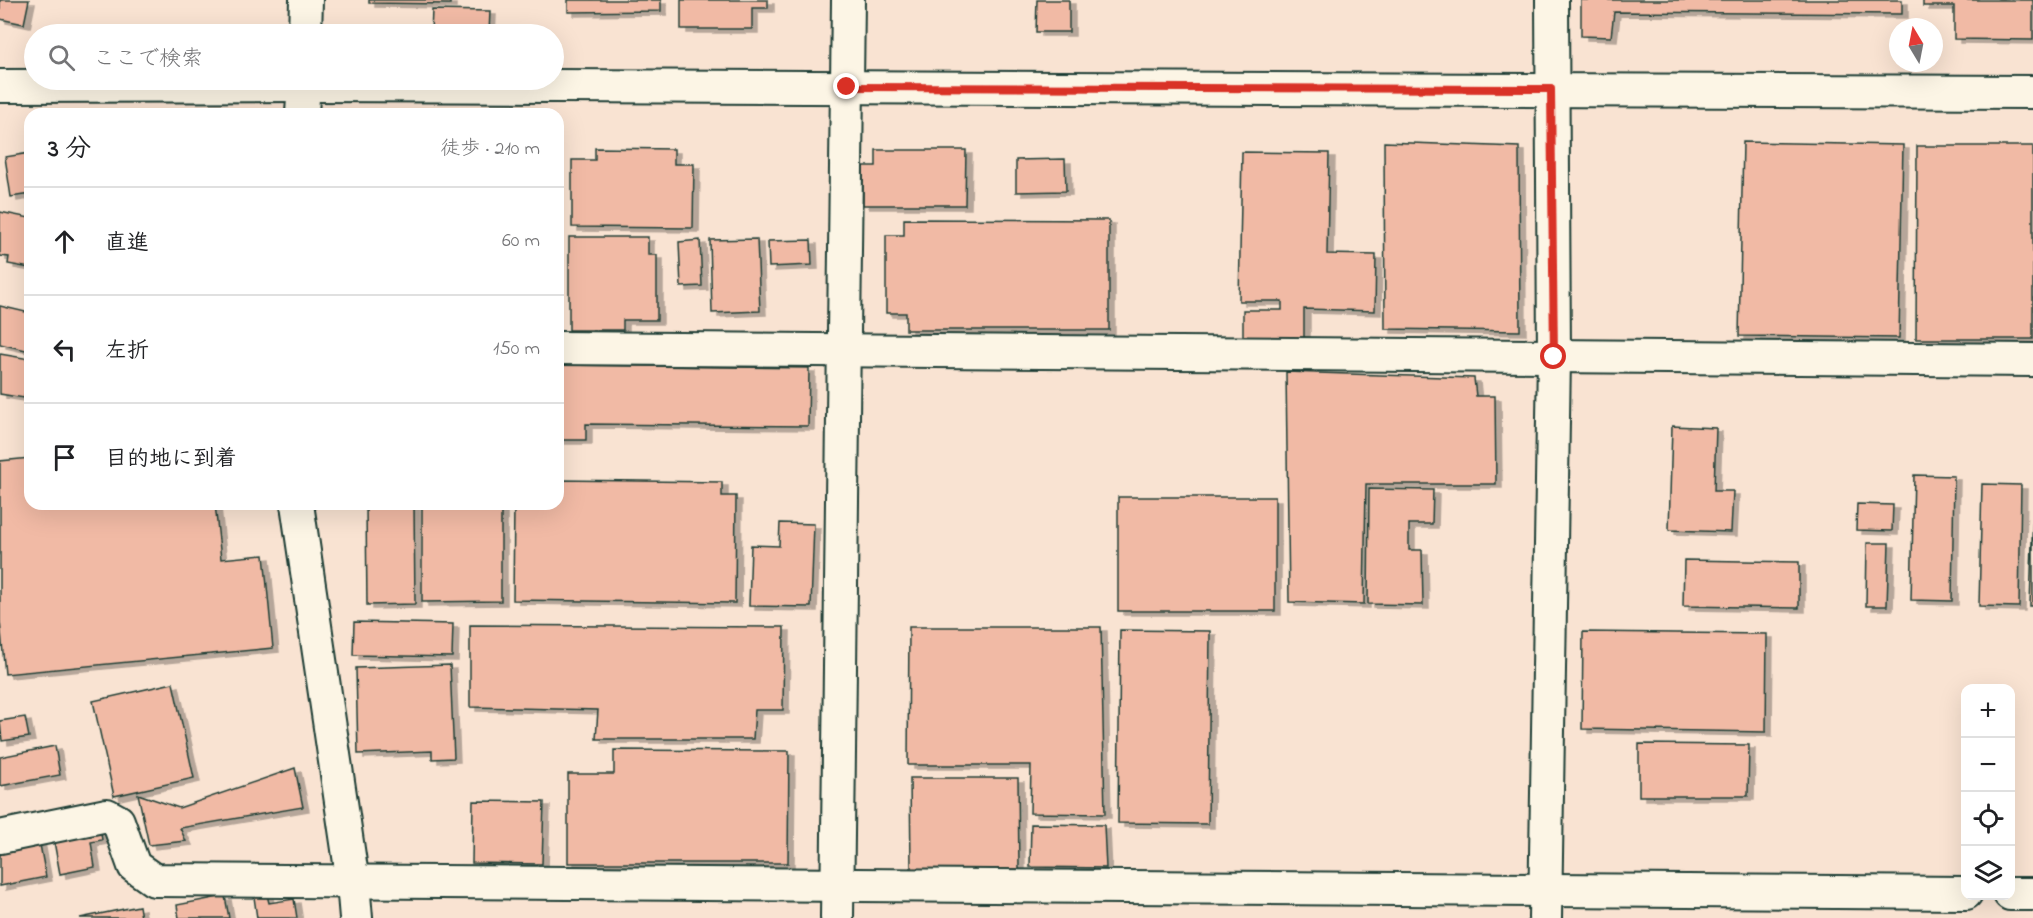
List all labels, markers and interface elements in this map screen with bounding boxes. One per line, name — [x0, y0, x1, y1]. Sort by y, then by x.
north arrow — [1889, 18, 1943, 72]
search box — [24, 24, 564, 90]
icon: search — [45, 41, 78, 74]
text: ここで検索 — [93, 44, 203, 76]
route end — [833, 73, 859, 99]
text: 3 分 — [48, 131, 91, 169]
text: 徒歩 · 210 m — [440, 135, 540, 164]
icon: ahead — [48, 225, 81, 258]
text: 60 m — [502, 227, 540, 256]
text: 直進 — [105, 228, 149, 260]
icon: left — [48, 333, 81, 366]
text: 150 m — [493, 335, 540, 364]
text: 左折 — [105, 336, 149, 368]
route start — [1540, 343, 1566, 369]
icon: arrive — [48, 441, 81, 474]
text: 目的地に到着 — [105, 444, 237, 476]
map controls — [1961, 684, 2015, 900]
button: + — [1961, 684, 2015, 738]
button: − — [1961, 738, 2015, 792]
button: locate — [1961, 792, 2015, 846]
button: layers — [1961, 846, 2015, 900]

